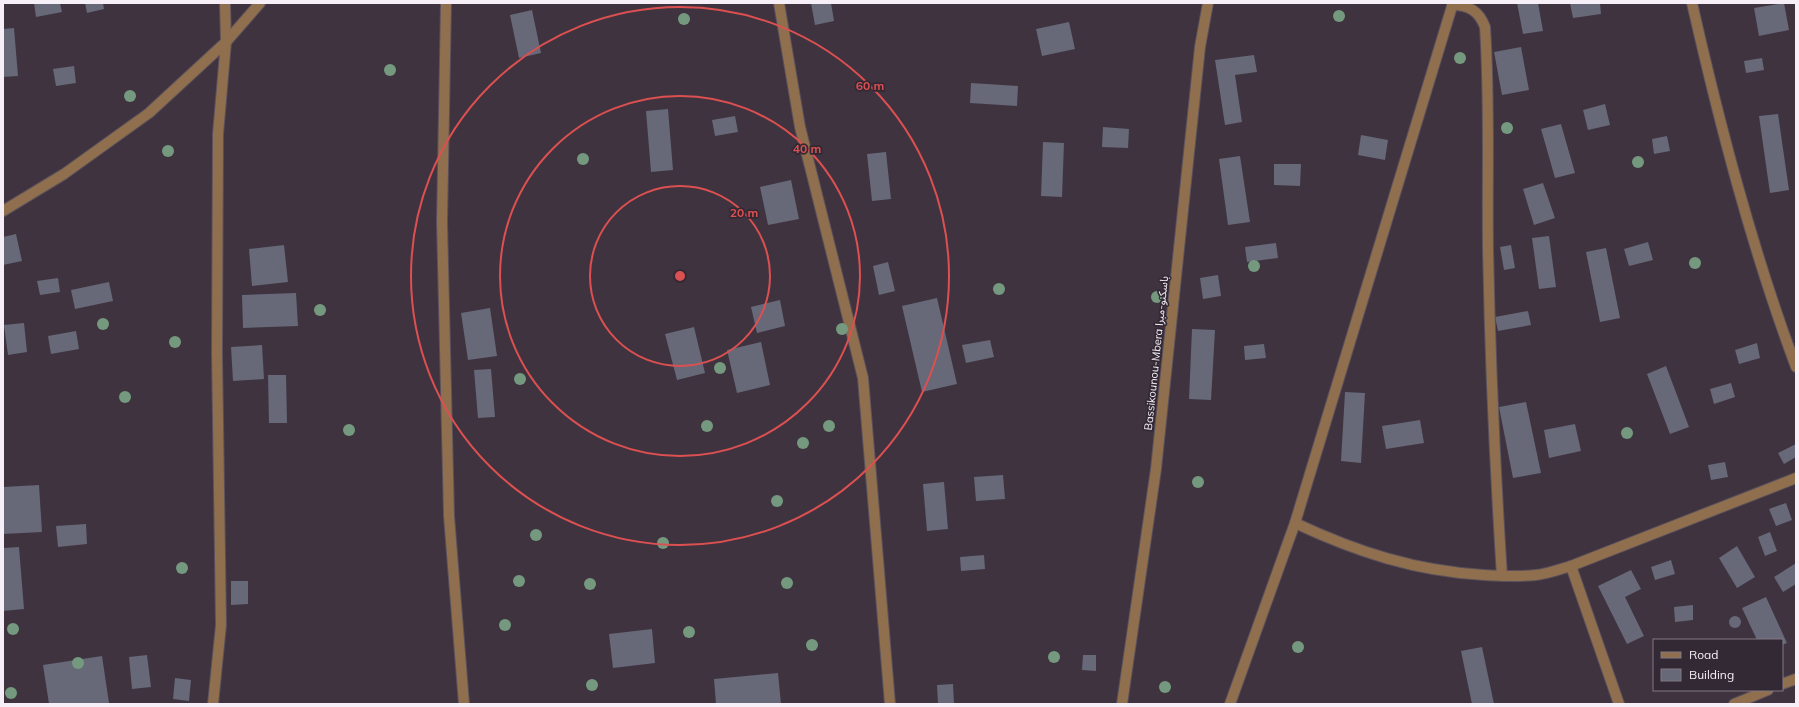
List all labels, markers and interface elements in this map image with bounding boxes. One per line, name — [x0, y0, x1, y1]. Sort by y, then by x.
text: 60 m — [856, 78, 884, 93]
text: 40 m — [793, 141, 821, 156]
text: 20 m — [730, 205, 758, 220]
centre of rings — [673, 269, 687, 283]
street label: Bassikounou-Mbera باسكنو-مبرا — [1141, 275, 1171, 431]
legend — [1653, 639, 1783, 691]
text: Road — [1689, 647, 1718, 662]
text: Building — [1689, 667, 1734, 682]

